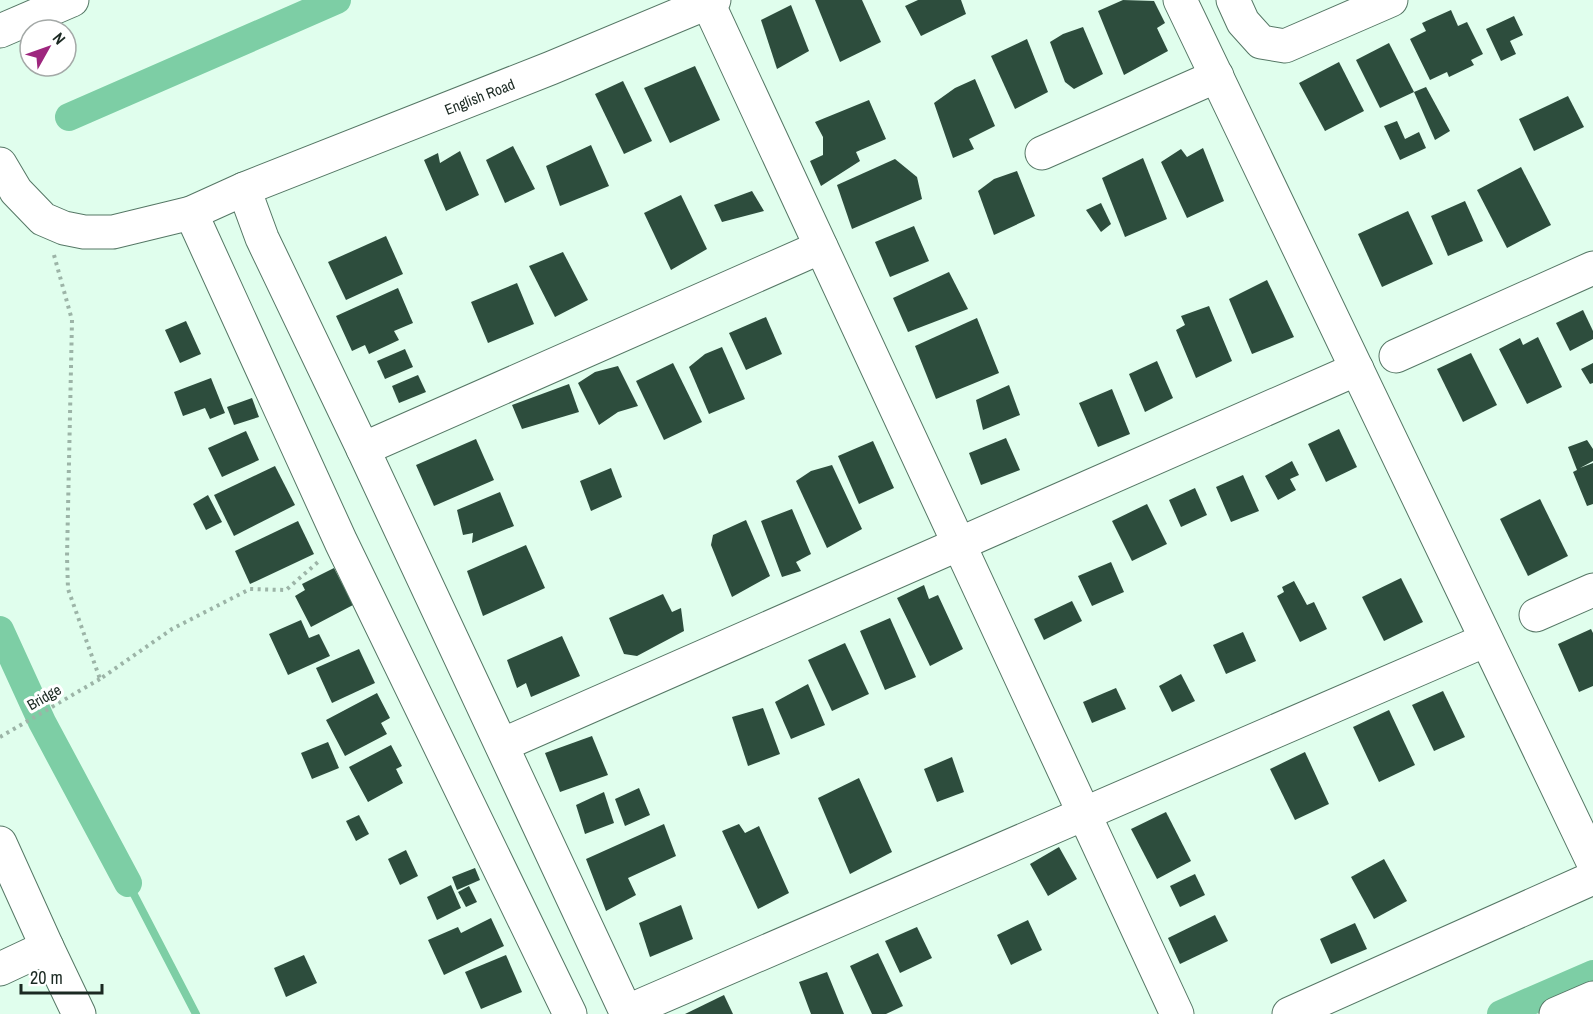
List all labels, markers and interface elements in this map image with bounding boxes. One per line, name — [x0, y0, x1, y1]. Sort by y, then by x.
north arrow — [18, 18, 78, 78]
text: N — [48, 28, 71, 49]
street label: English Road — [441, 73, 518, 120]
street label: Bridge — [23, 679, 65, 715]
scale bar — [21, 957, 102, 995]
text: 20 m — [30, 965, 63, 990]

